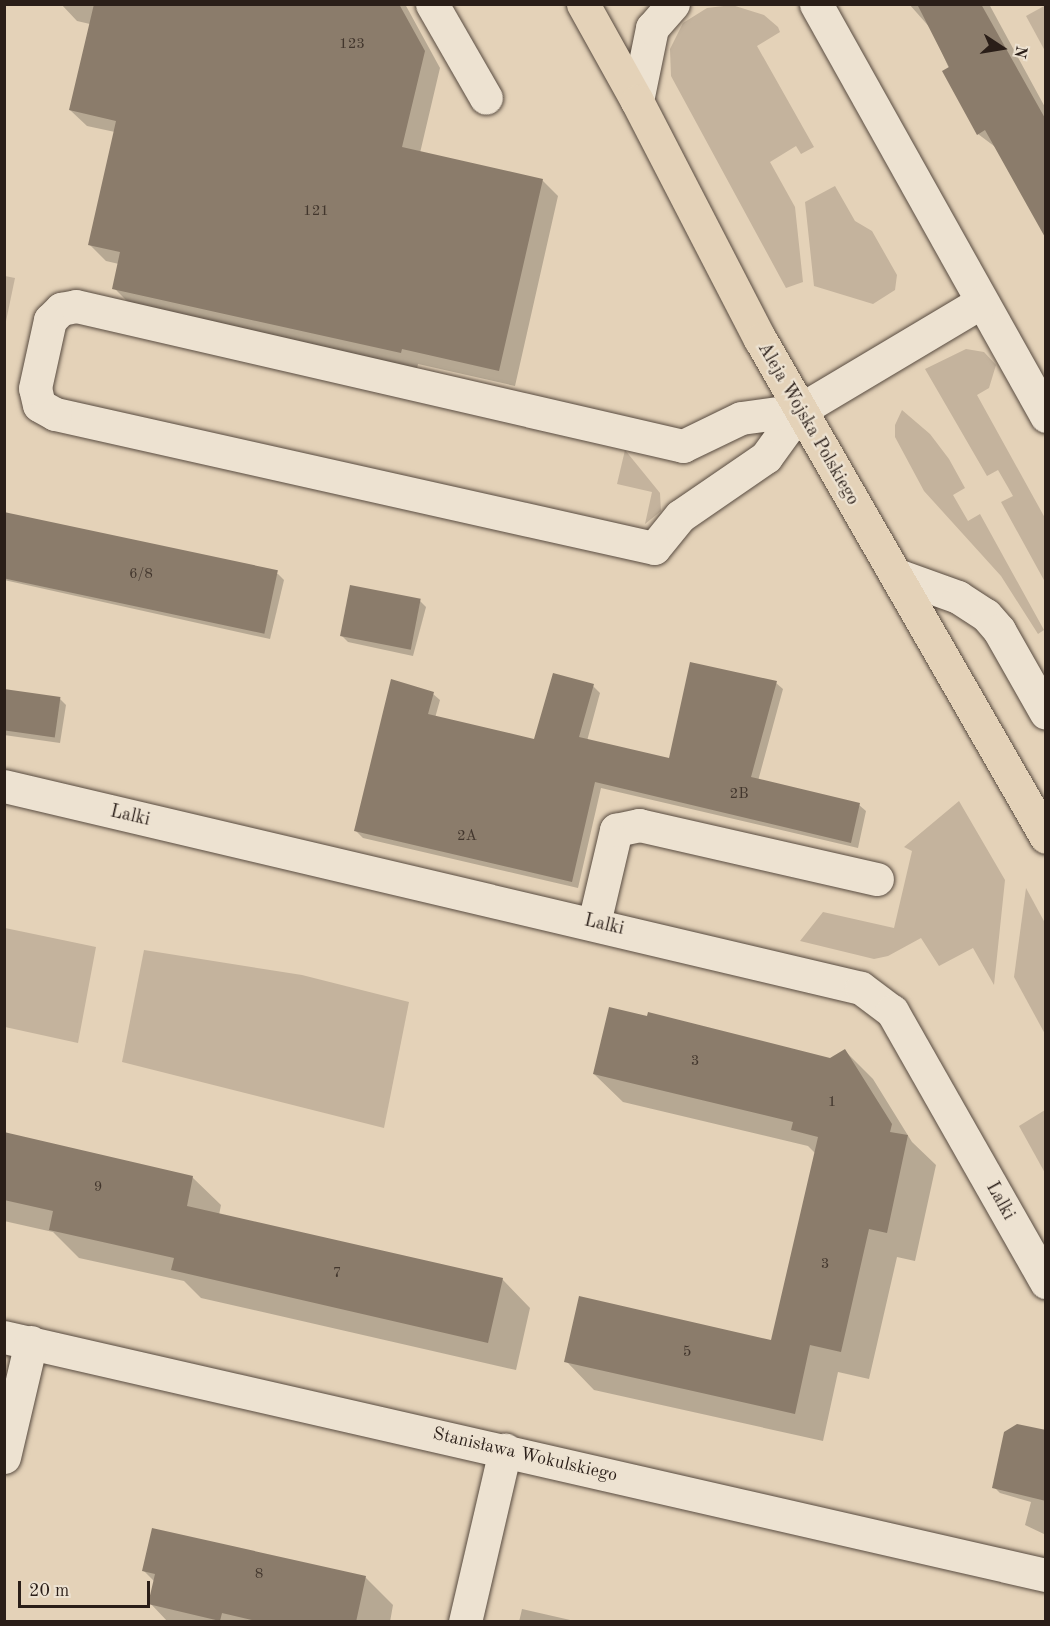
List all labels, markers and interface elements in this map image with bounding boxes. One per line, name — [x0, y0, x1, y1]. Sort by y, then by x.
north arrow — [972, 18, 1032, 78]
house number: 123 — [339, 36, 365, 54]
text: N — [1011, 44, 1029, 59]
house number: 121 — [303, 203, 329, 221]
street label: Aleja Wojska Polskiego — [753, 339, 863, 509]
house number: 6/8 — [129, 566, 153, 584]
house number: 2B — [729, 786, 749, 804]
street label: Lalki — [108, 801, 152, 831]
house number: 2A — [457, 828, 477, 846]
street label: Lalki — [582, 910, 626, 940]
house number: 3 — [691, 1053, 699, 1071]
house number: 1 — [828, 1094, 836, 1112]
street label: Lalki — [981, 1178, 1019, 1224]
house number: 9 — [94, 1179, 102, 1197]
house number: 3 — [821, 1256, 829, 1274]
house number: 7 — [333, 1265, 341, 1283]
house number: 5 — [683, 1344, 691, 1362]
street label: Stanisława Wokulskiego — [431, 1423, 619, 1487]
house number: 8 — [255, 1566, 263, 1584]
scale bar — [21, 1569, 153, 1607]
text: 20 m — [29, 1582, 69, 1600]

